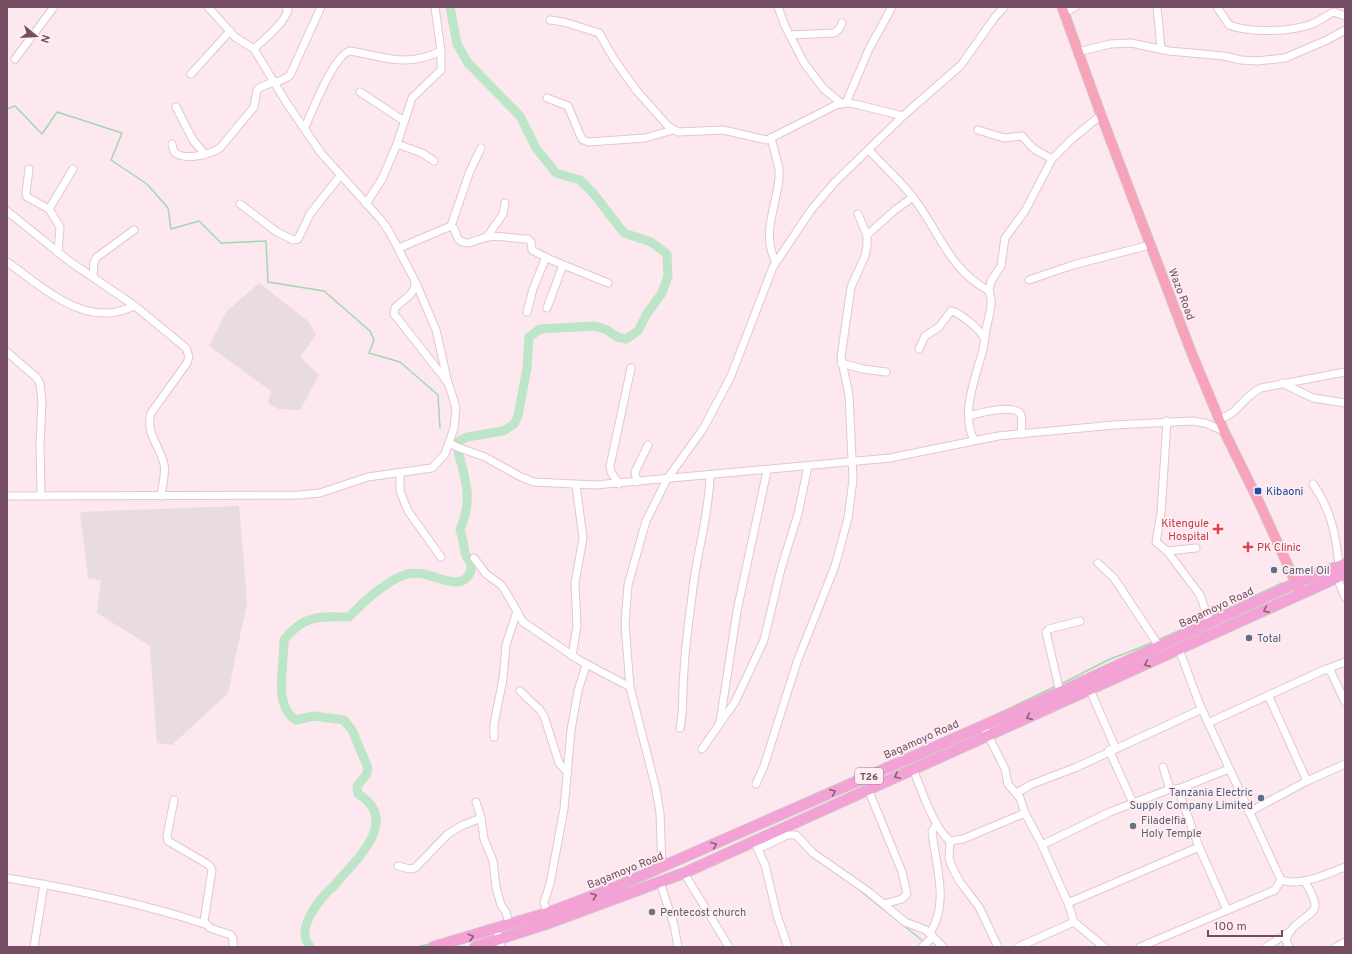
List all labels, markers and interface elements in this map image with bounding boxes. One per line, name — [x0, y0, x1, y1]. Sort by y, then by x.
north arrow — [16, 16, 56, 56]
text: N — [37, 33, 52, 45]
street label: Wazo Road — [1165, 266, 1197, 322]
place label: Kibaoni — [1266, 485, 1303, 499]
marker: Kibaoni — [1253, 486, 1263, 496]
place label: Kitengule Hospital — [1161, 517, 1209, 544]
marker: Kitengule Hospital — [1212, 523, 1224, 535]
marker: PK Clinic — [1242, 541, 1254, 553]
place label: PK Clinic — [1257, 541, 1301, 555]
place label: Camel Oil — [1282, 564, 1330, 578]
marker: Camel Oil — [1269, 565, 1279, 575]
street label: Bagamoyo Road — [1177, 584, 1256, 631]
one-way arrow — [1262, 606, 1269, 614]
place label: Total — [1257, 632, 1281, 646]
marker: Total — [1244, 633, 1254, 643]
one-way arrow — [1144, 659, 1152, 667]
one-way arrow — [1025, 712, 1033, 720]
street label: Bagamoyo Road — [882, 717, 961, 763]
road number: T26 — [855, 768, 883, 784]
one-way arrow — [894, 771, 902, 779]
place label: Tanzania Electric Supply Company Limited — [1129, 786, 1253, 813]
one-way arrow — [828, 789, 836, 797]
marker: Tanzania Electric Supply Company Limited — [1256, 793, 1266, 803]
place label: Filadelfia Holy Temple — [1141, 814, 1202, 841]
marker: Filadelfia Holy Temple — [1128, 821, 1138, 831]
one-way arrow — [710, 842, 717, 850]
street label: Bagamoyo Road — [585, 849, 666, 893]
one-way arrow — [591, 892, 598, 900]
place label: Pentecost church — [660, 906, 746, 920]
marker: Pentecost church — [647, 907, 657, 917]
scale bar — [1208, 912, 1282, 938]
text: 100 m — [1214, 919, 1247, 935]
one-way arrow — [468, 933, 474, 941]

